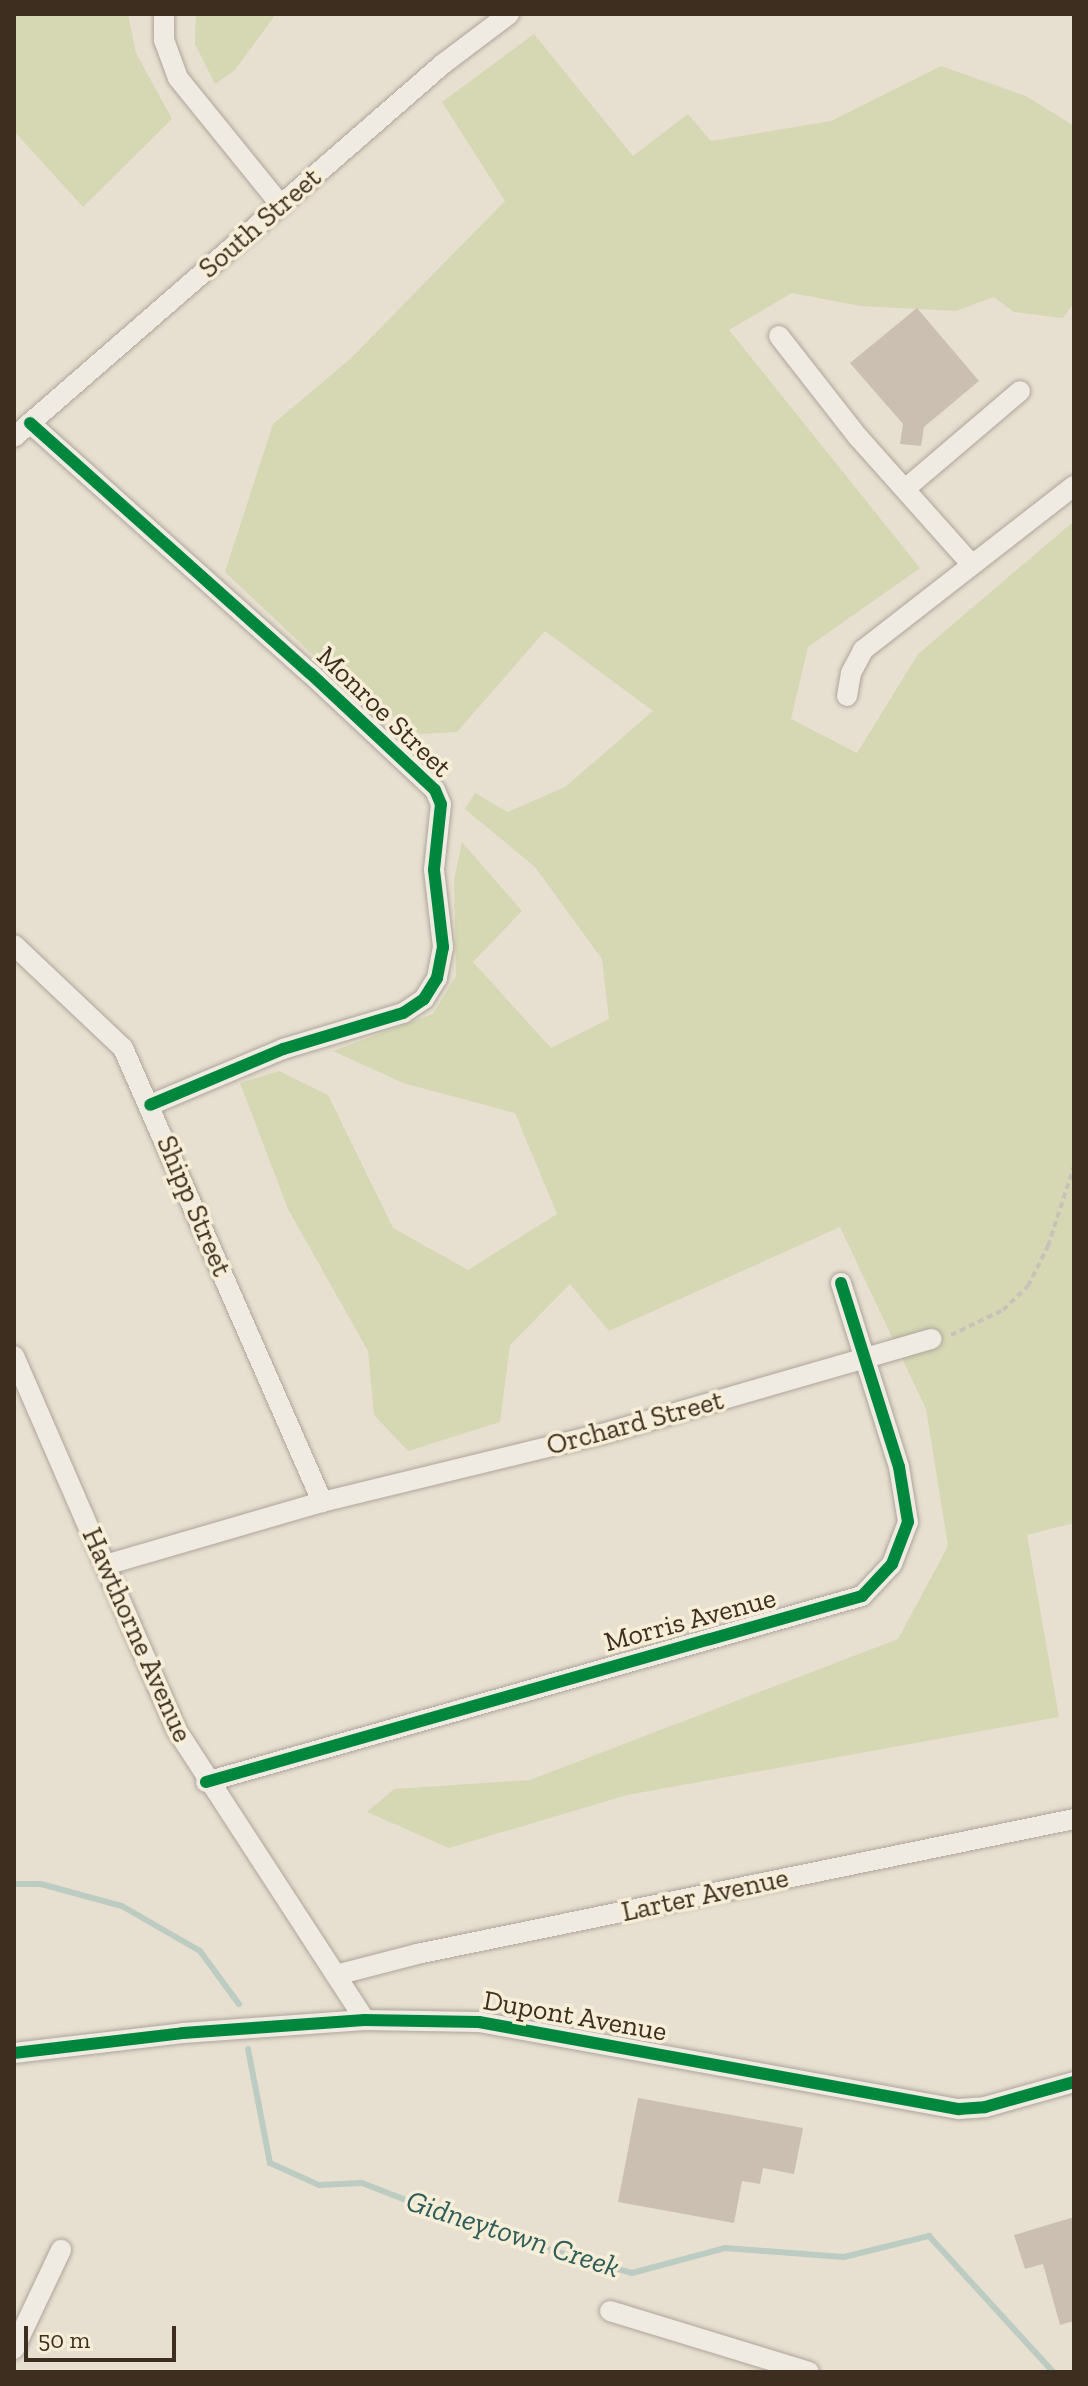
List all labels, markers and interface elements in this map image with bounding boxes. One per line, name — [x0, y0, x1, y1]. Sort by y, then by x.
street label: South Street — [192, 161, 328, 285]
street label: Monroe Street — [310, 640, 458, 784]
street label: Shipp Street — [149, 1131, 239, 1281]
street label: Orchard Street — [543, 1383, 727, 1463]
street label: Hawthorne Avenue — [75, 1522, 199, 1748]
street label: Morris Avenue — [600, 1581, 780, 1659]
street label: Larter Avenue — [618, 1861, 792, 1929]
street label: Dupont Avenue — [480, 1983, 670, 2049]
water label: Gidneytown Creek — [402, 2183, 624, 2285]
scale bar — [28, 2310, 180, 2360]
text: 50 m — [38, 2325, 90, 2354]

